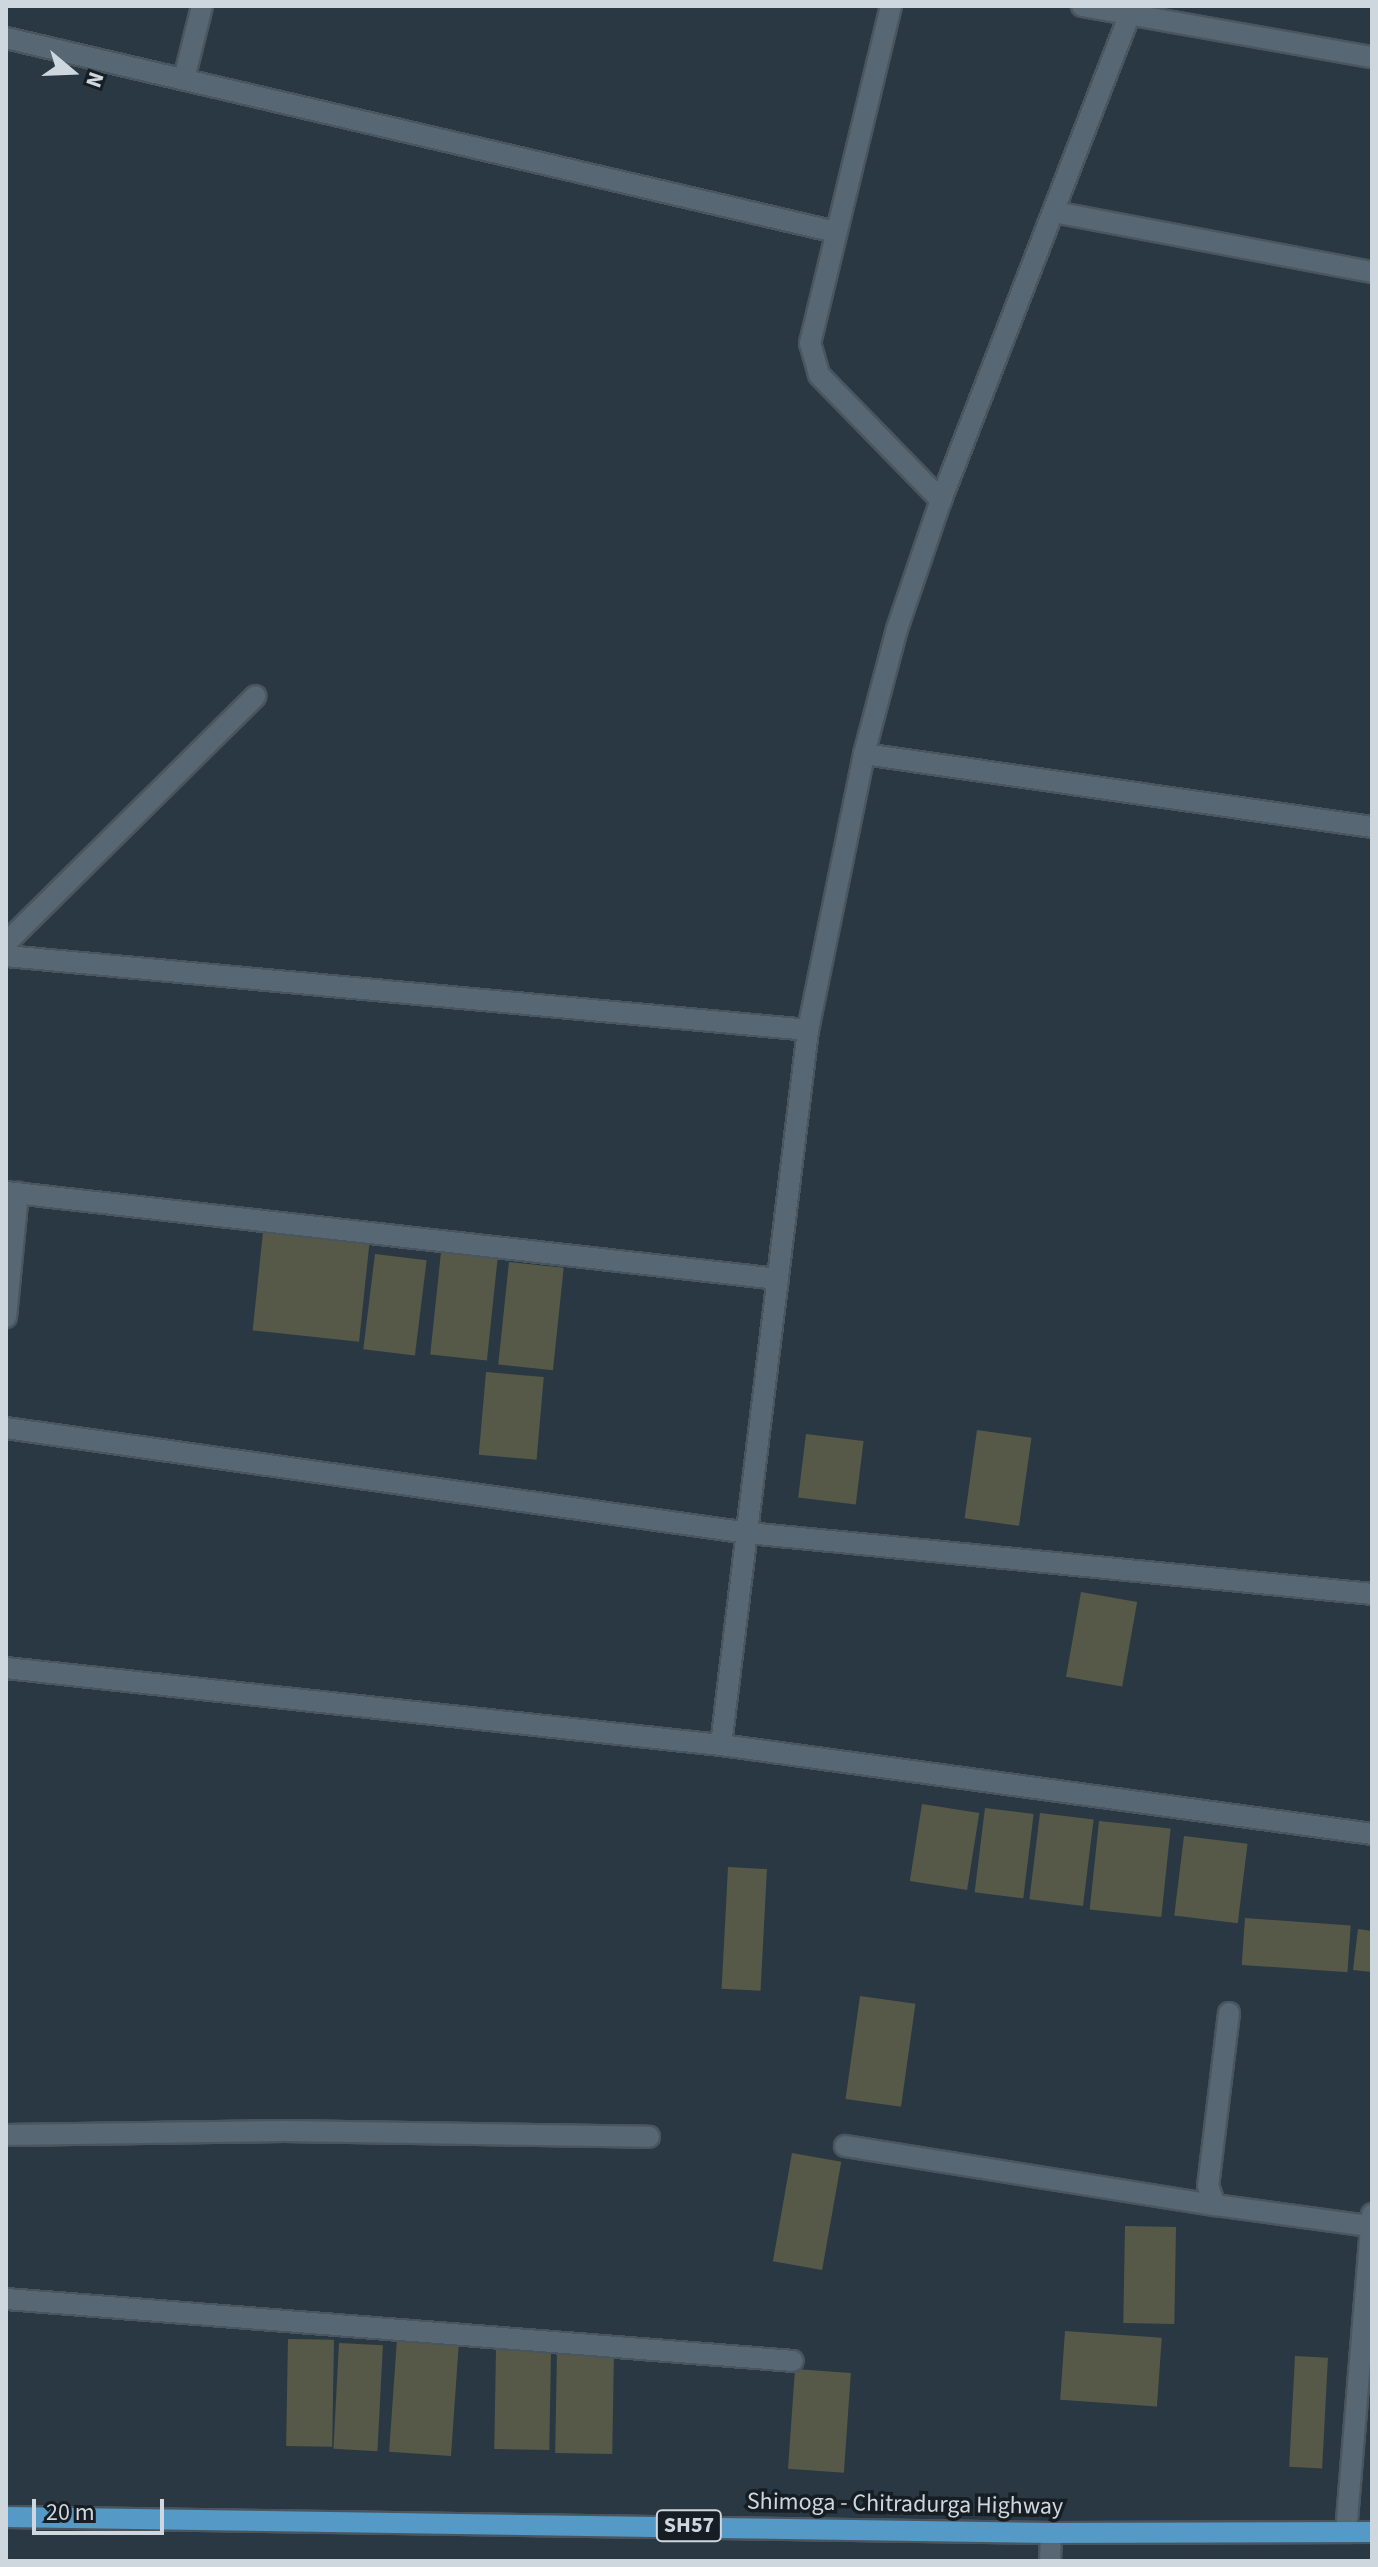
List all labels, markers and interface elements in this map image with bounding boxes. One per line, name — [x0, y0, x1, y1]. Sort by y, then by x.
north arrow — [32, 32, 112, 112]
text: N — [77, 68, 112, 92]
scale bar — [36, 2483, 168, 2533]
street label: Shimoga - Chitradurga Highway — [747, 2487, 1063, 2521]
text: 20 m — [46, 2495, 95, 2530]
road number: SH57 — [655, 2508, 723, 2544]

